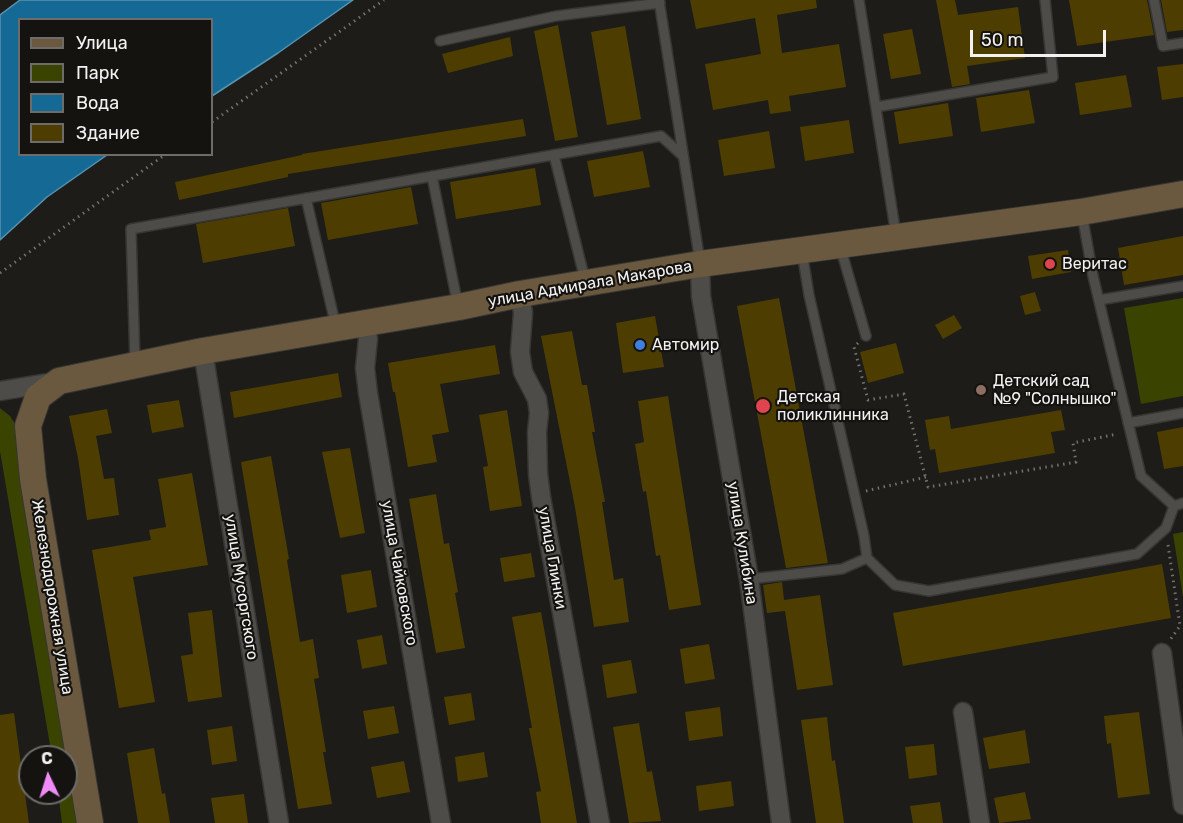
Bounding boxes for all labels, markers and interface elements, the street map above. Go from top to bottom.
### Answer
legend [18,18,213,156]
scale bar [973,18,1110,56]
text: 50 m [981,29,1024,51]
text: Улица [76,32,128,54]
text: Парк [76,62,119,84]
text: Вода [76,92,119,114]
text: Здание [76,122,140,144]
place label: Веритас [1062,254,1127,274]
street label: улица Адмирала Макарова [487,257,693,311]
marker: Веритас [1043,257,1057,271]
place label: Автомир [652,335,719,355]
marker: Автомир [633,338,647,352]
place label: Детский сад №9 "Солнышко" [993,371,1116,409]
marker: Детский сад №9 "Солнышко" [974,383,988,397]
place label: Детская поликлинника [777,387,889,425]
marker: Детская поликлинника [754,397,772,415]
street label: улица Кулибина [723,480,761,606]
street label: Железнодорожная улица [27,498,77,696]
street label: улица Чайковского [377,499,421,647]
street label: улица Глинки [534,505,570,611]
street label: улица Мусоргского [220,513,262,661]
north arrow [18,745,78,805]
text: С [41,749,53,768]

